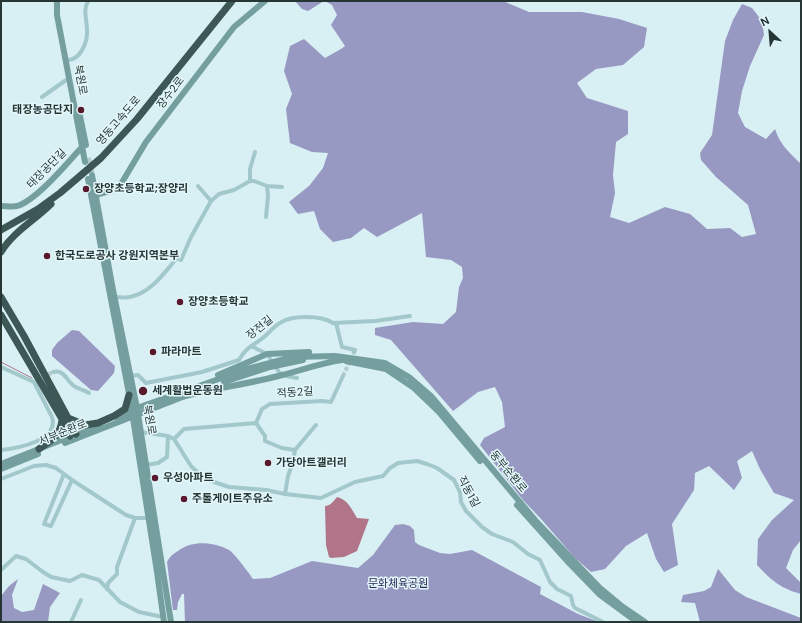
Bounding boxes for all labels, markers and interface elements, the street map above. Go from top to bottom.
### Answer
north arrow [750,12,790,52]
text: N [758,13,771,29]
street label: 북원로 [71,64,89,96]
street label: 장수2로 [155,74,187,112]
street label: 영동고속도로 [94,94,144,148]
place label: 태장농공단지 [12,103,73,117]
marker: 태장농공단지 [76,105,86,115]
street label: 태장공단길 [24,146,70,192]
place label: 장양초등학교;장양리 [94,182,188,196]
marker: 장양초등학교;장양리 [81,184,91,194]
place label: 한국도로공사 강원지역본부 [55,249,179,263]
marker: 한국도로공사 강원지역본부 [42,251,52,261]
place label: 장양초등학교 [188,295,249,309]
marker: 장양초등학교 [175,297,185,307]
street label: 장전길 [244,313,276,343]
place label: 파라마트 [161,345,201,359]
marker: 파라마트 [148,347,158,357]
place label: 세계활법운동원 [152,384,223,398]
marker: 세계활법운동원 [137,385,149,397]
street label: 적동2길 [276,385,314,401]
street label: 북원로 [140,404,158,436]
street label: 서부순환로 [37,417,89,449]
street label: 동부순환로 [487,448,529,496]
place label: 가당아트갤러리 [276,456,347,470]
marker: 가당아트갤러리 [263,458,273,468]
place label: 우성아파트 [163,471,214,485]
marker: 우성아파트 [150,473,160,483]
street label: 직동1길 [454,474,482,510]
place label: 주톨게이트주유소 [192,492,273,506]
marker: 주톨게이트주유소 [179,494,189,504]
park label: 문화체육공원 [368,577,428,591]

